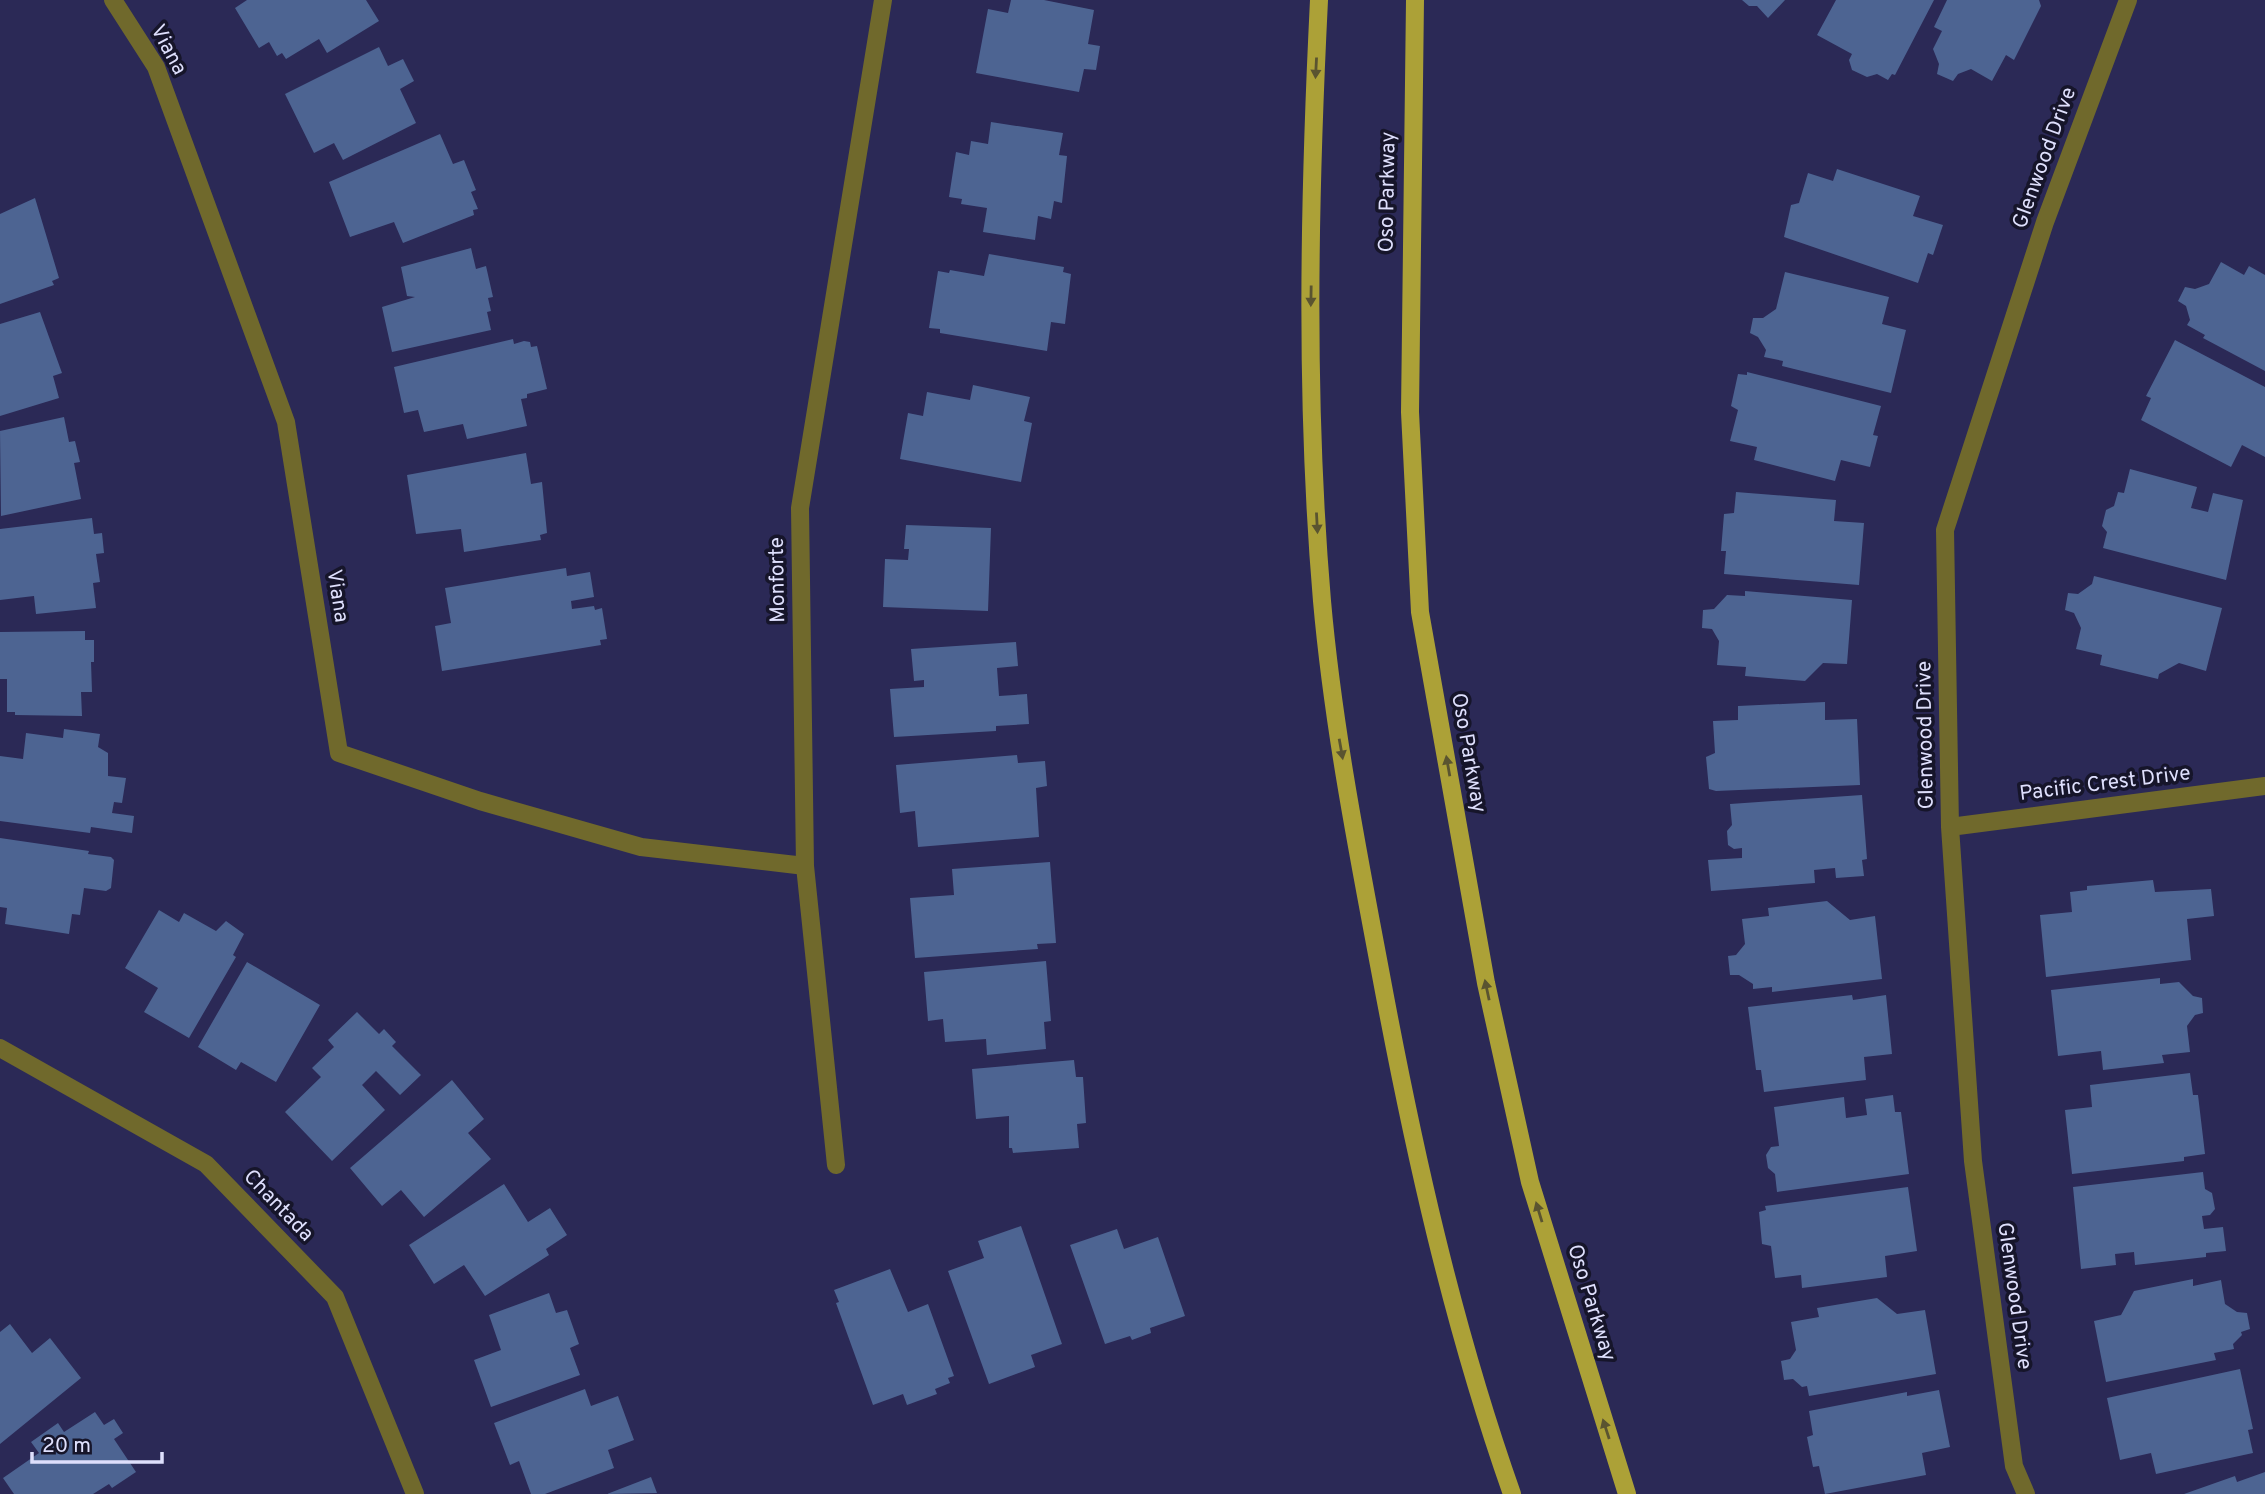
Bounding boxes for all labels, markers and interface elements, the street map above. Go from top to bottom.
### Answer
street label: Viana [144,20,192,80]
one-way arrow [1310,57,1321,79]
street label: Glenwood Drive [2007,84,2083,232]
street label: Oso Parkway [1373,131,1403,253]
one-way arrow [1305,285,1317,307]
one-way arrow [1311,512,1322,534]
street label: Monforte [764,537,792,623]
street label: Viana [319,568,355,624]
street label: Glenwood Drive [1911,661,1941,809]
street label: Oso Parkway [1444,691,1492,815]
one-way arrow [1336,738,1347,760]
one-way arrow [1442,755,1453,777]
street label: Pacific Crest Drive [2018,760,2192,808]
one-way arrow [1482,979,1493,1001]
street label: Chantada [237,1164,319,1248]
one-way arrow [1533,1201,1543,1222]
street label: Glenwood Drive [1990,1221,2038,1371]
street label: Oso Parkway [1560,1241,1622,1365]
one-way arrow [1600,1418,1611,1439]
scale bar [32,1420,161,1464]
text: 20 m [42,1433,91,1460]

